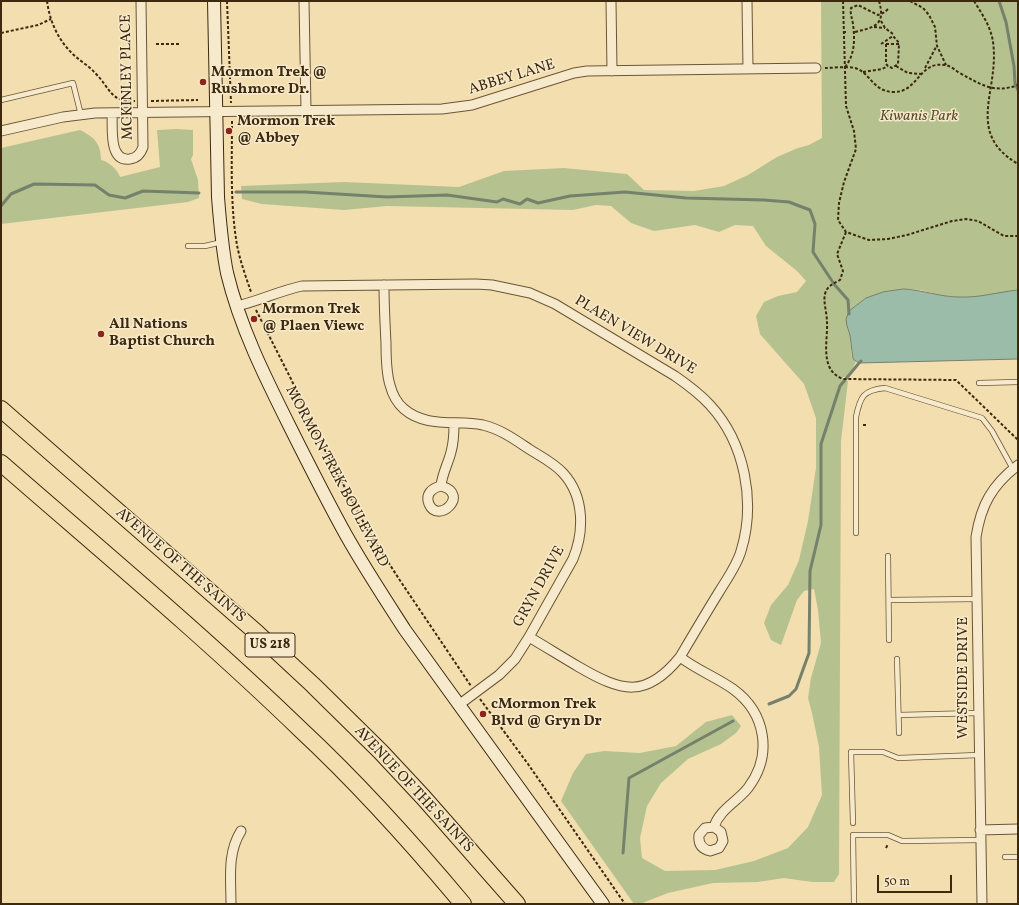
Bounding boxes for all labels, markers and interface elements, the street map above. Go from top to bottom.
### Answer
street label: MCKINLEY PLACE [118,14,138,140]
street label: ABBEY LANE [467,56,557,100]
place label: Mormon Trek @ Rushmore Dr. [211,64,327,99]
marker: Mormon Trek @ Rushmore Dr. [198,77,208,87]
park label: Kiwanis Park [880,108,958,126]
place label: Mormon Trek @ Abbey [237,113,335,148]
marker: Mormon Trek @ Abbey [224,126,234,136]
street label: PLAEN VIEW DRIVE [571,293,699,379]
place label: Mormon Trek @ Plaen Viewc [262,301,364,336]
marker: Mormon Trek @ Plaen Viewc [249,314,259,324]
place label: All Nations Baptist Church [109,316,215,351]
marker: All Nations Baptist Church [96,329,106,339]
street label: MORMON TREK BOULEVARD [280,383,392,571]
street label: AVENUE OF THE SAINTS [111,505,249,627]
street label: GRYN DRIVE [510,543,570,631]
street label: WESTSIDE DRIVE [955,617,973,739]
road number: US 218 [245,633,295,657]
place label: cMormon Trek Blvd @ Gryn Dr [491,696,602,731]
marker: cMormon Trek Blvd @ Gryn Dr [478,709,488,719]
street label: AVENUE OF THE SAINTS [350,723,476,857]
scale bar [879,867,954,893]
text: 50 m [884,874,910,890]

